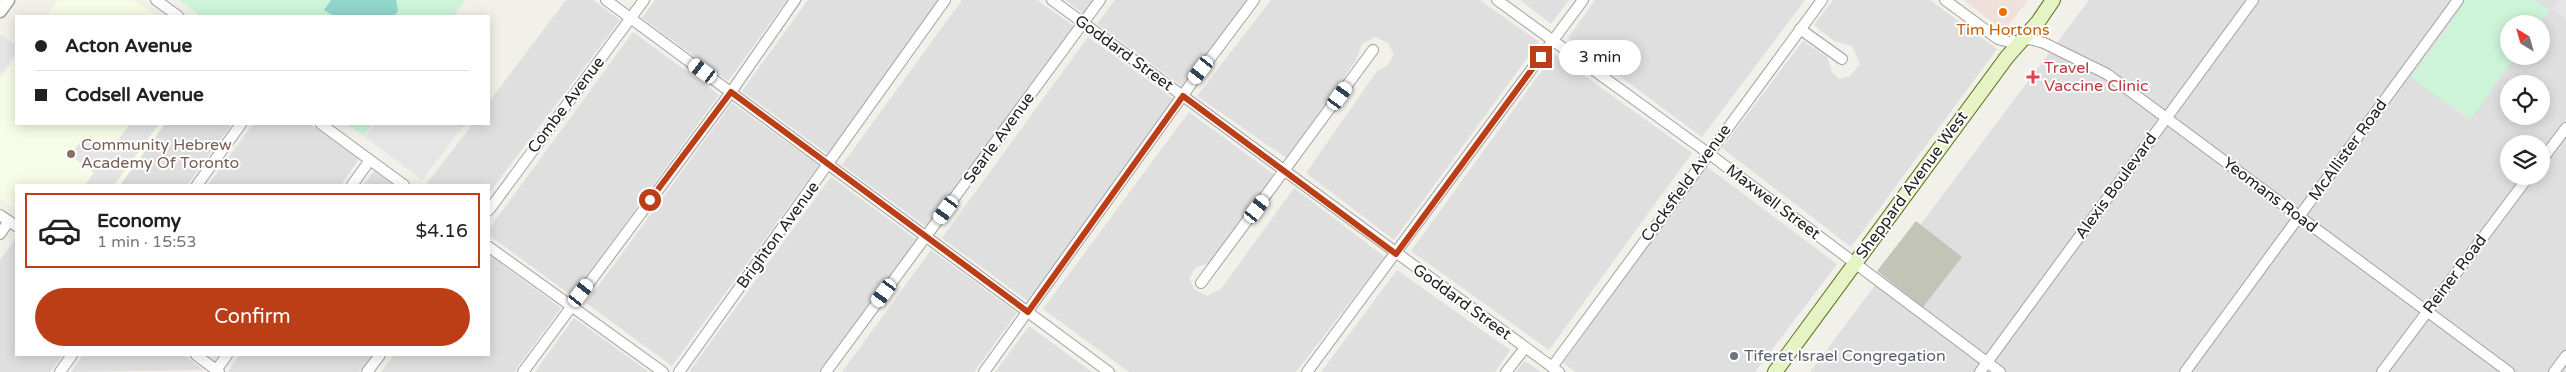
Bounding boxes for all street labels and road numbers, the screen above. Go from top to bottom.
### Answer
street label: Goddard Street [1071,11,1177,95]
street label: Combe Avenue [523,53,609,157]
street label: Searle Avenue [959,88,1039,188]
street label: McAllister Road [2304,95,2392,205]
street label: Sheppard Avenue West [1852,107,1972,263]
street label: Cocksfield Avenue [1637,120,1735,246]
street label: Alexis Boulevard [2071,129,2161,243]
street label: Yeomans Road [2219,153,2321,237]
street label: Maxwell Street [1722,160,1824,244]
street label: Brighton Avenue [732,177,824,293]
street label: Reiner Road [2419,231,2491,317]
street label: Goddard Street [1409,260,1515,344]

